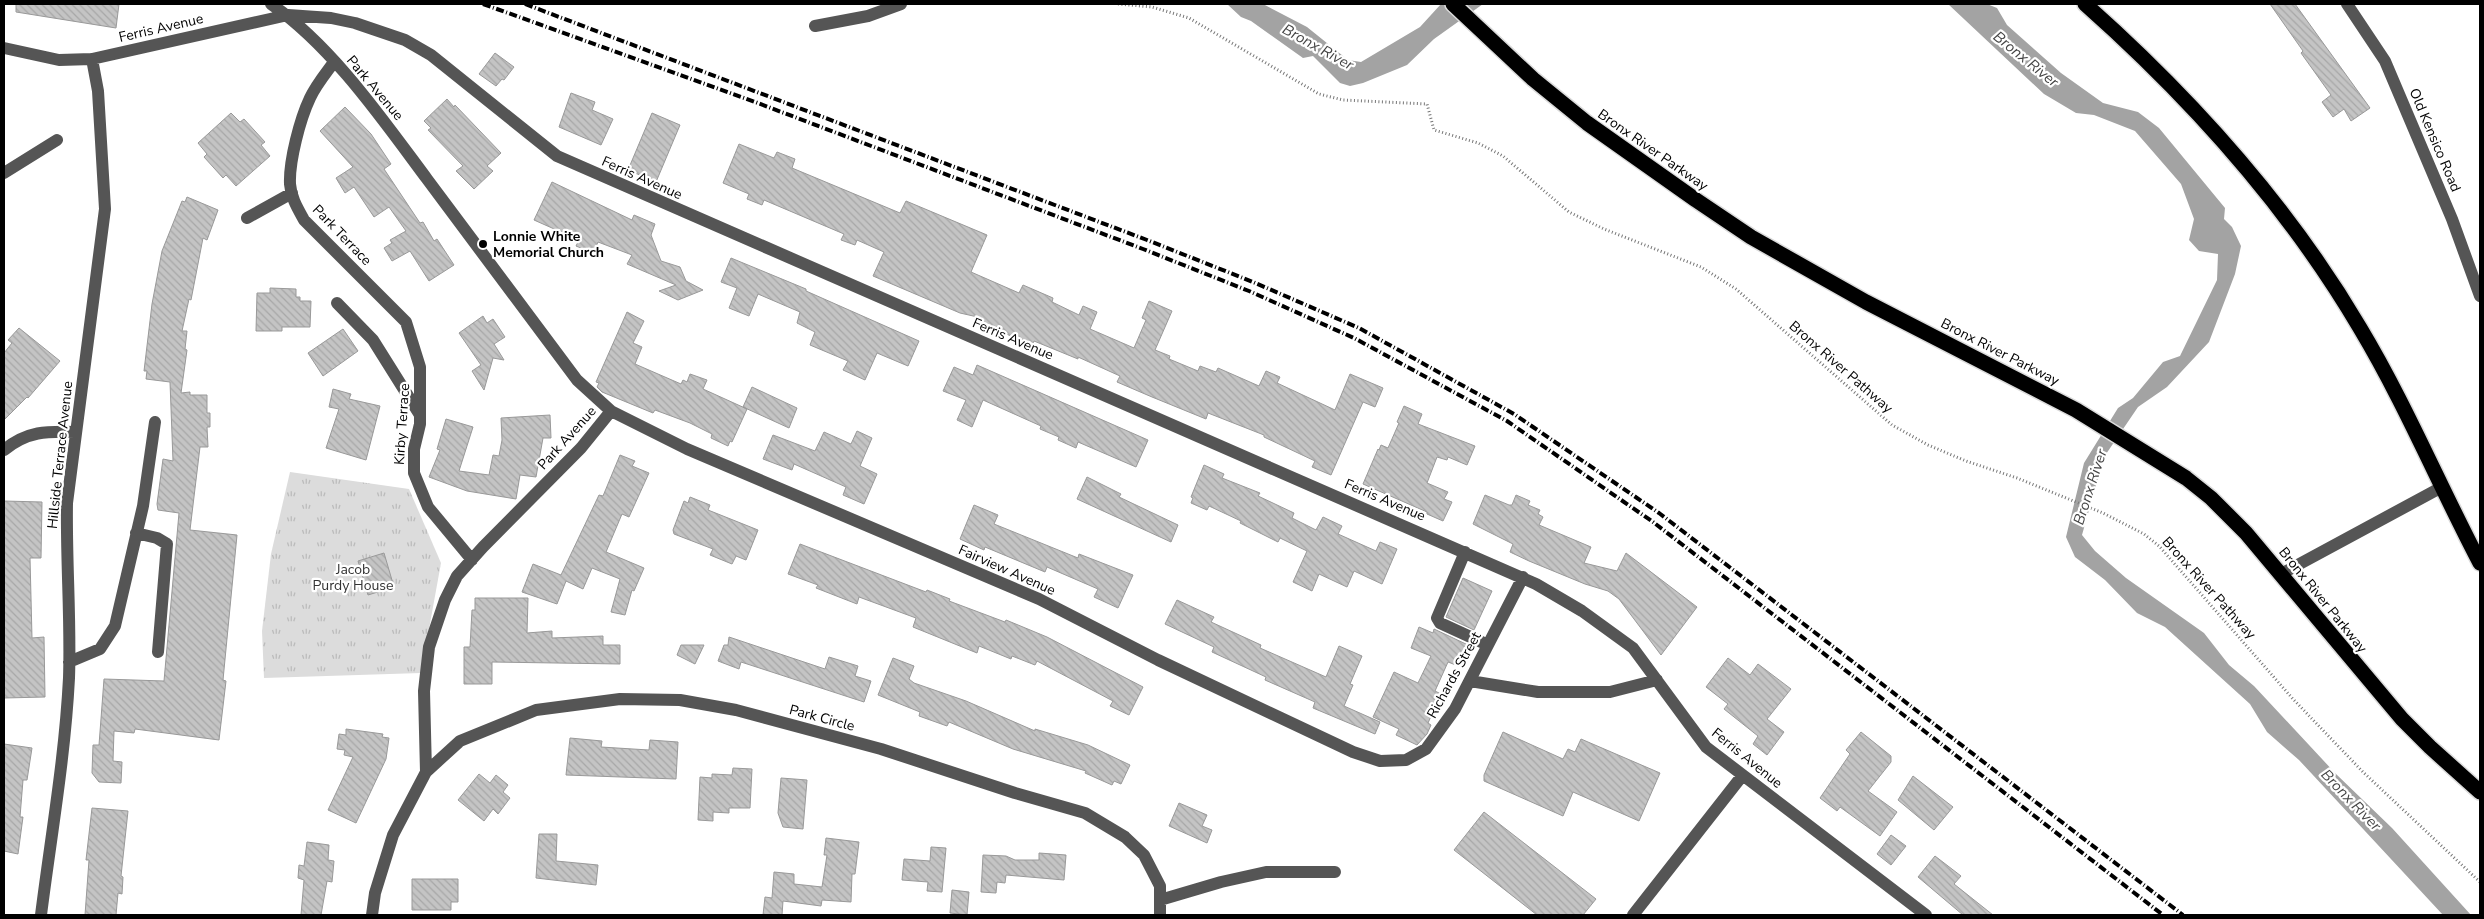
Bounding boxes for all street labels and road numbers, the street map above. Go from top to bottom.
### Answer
street label: Ferris Avenue [117,9,205,47]
street label: Park Avenue [342,52,408,124]
street label: Old Kensico Road [2405,85,2465,195]
street label: Bronx River Parkway [1594,105,1713,196]
street label: Ferris Avenue [599,152,685,204]
street label: Park Terrace [308,201,376,269]
street label: Ferris Avenue [970,313,1056,365]
street label: Bronx River Parkway [1937,314,2063,391]
street label: Bronx River Pathway [1785,317,1898,418]
street label: Hillside Terrace Avenue [43,380,77,530]
street label: Kirby Terrace [390,383,414,465]
street label: Park Avenue [533,402,601,474]
street label: Ferris Avenue [1342,474,1428,526]
street label: Bronx River Pathway [2158,533,2261,644]
street label: Fairview Avenue [955,540,1059,600]
street label: Bronx River Parkway [2274,543,2372,657]
street label: Richards Street [1422,628,1486,722]
street label: Park Circle [787,700,857,736]
street label: Ferris Avenue [1708,724,1786,792]

